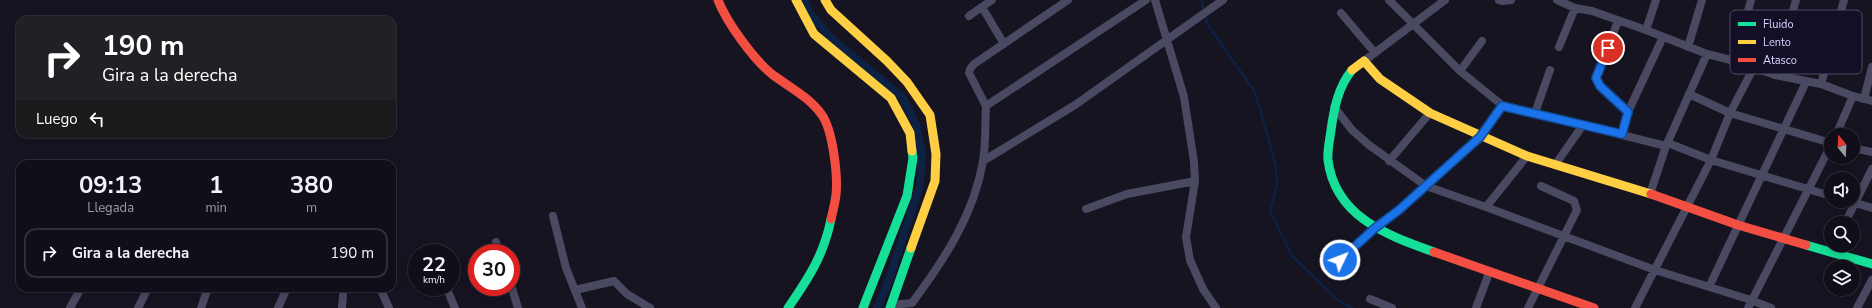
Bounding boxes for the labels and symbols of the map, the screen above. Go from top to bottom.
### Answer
legend [1730,10,1862,74]
text: Fluido [1763,17,1794,32]
pin [1591,31,1625,65]
text: Lento [1763,35,1791,50]
text: Atasco [1763,53,1797,68]
north arrow [1824,128,1860,164]
position arrow [1319,239,1361,281]
speed limit sign: 30 [468,244,520,296]

